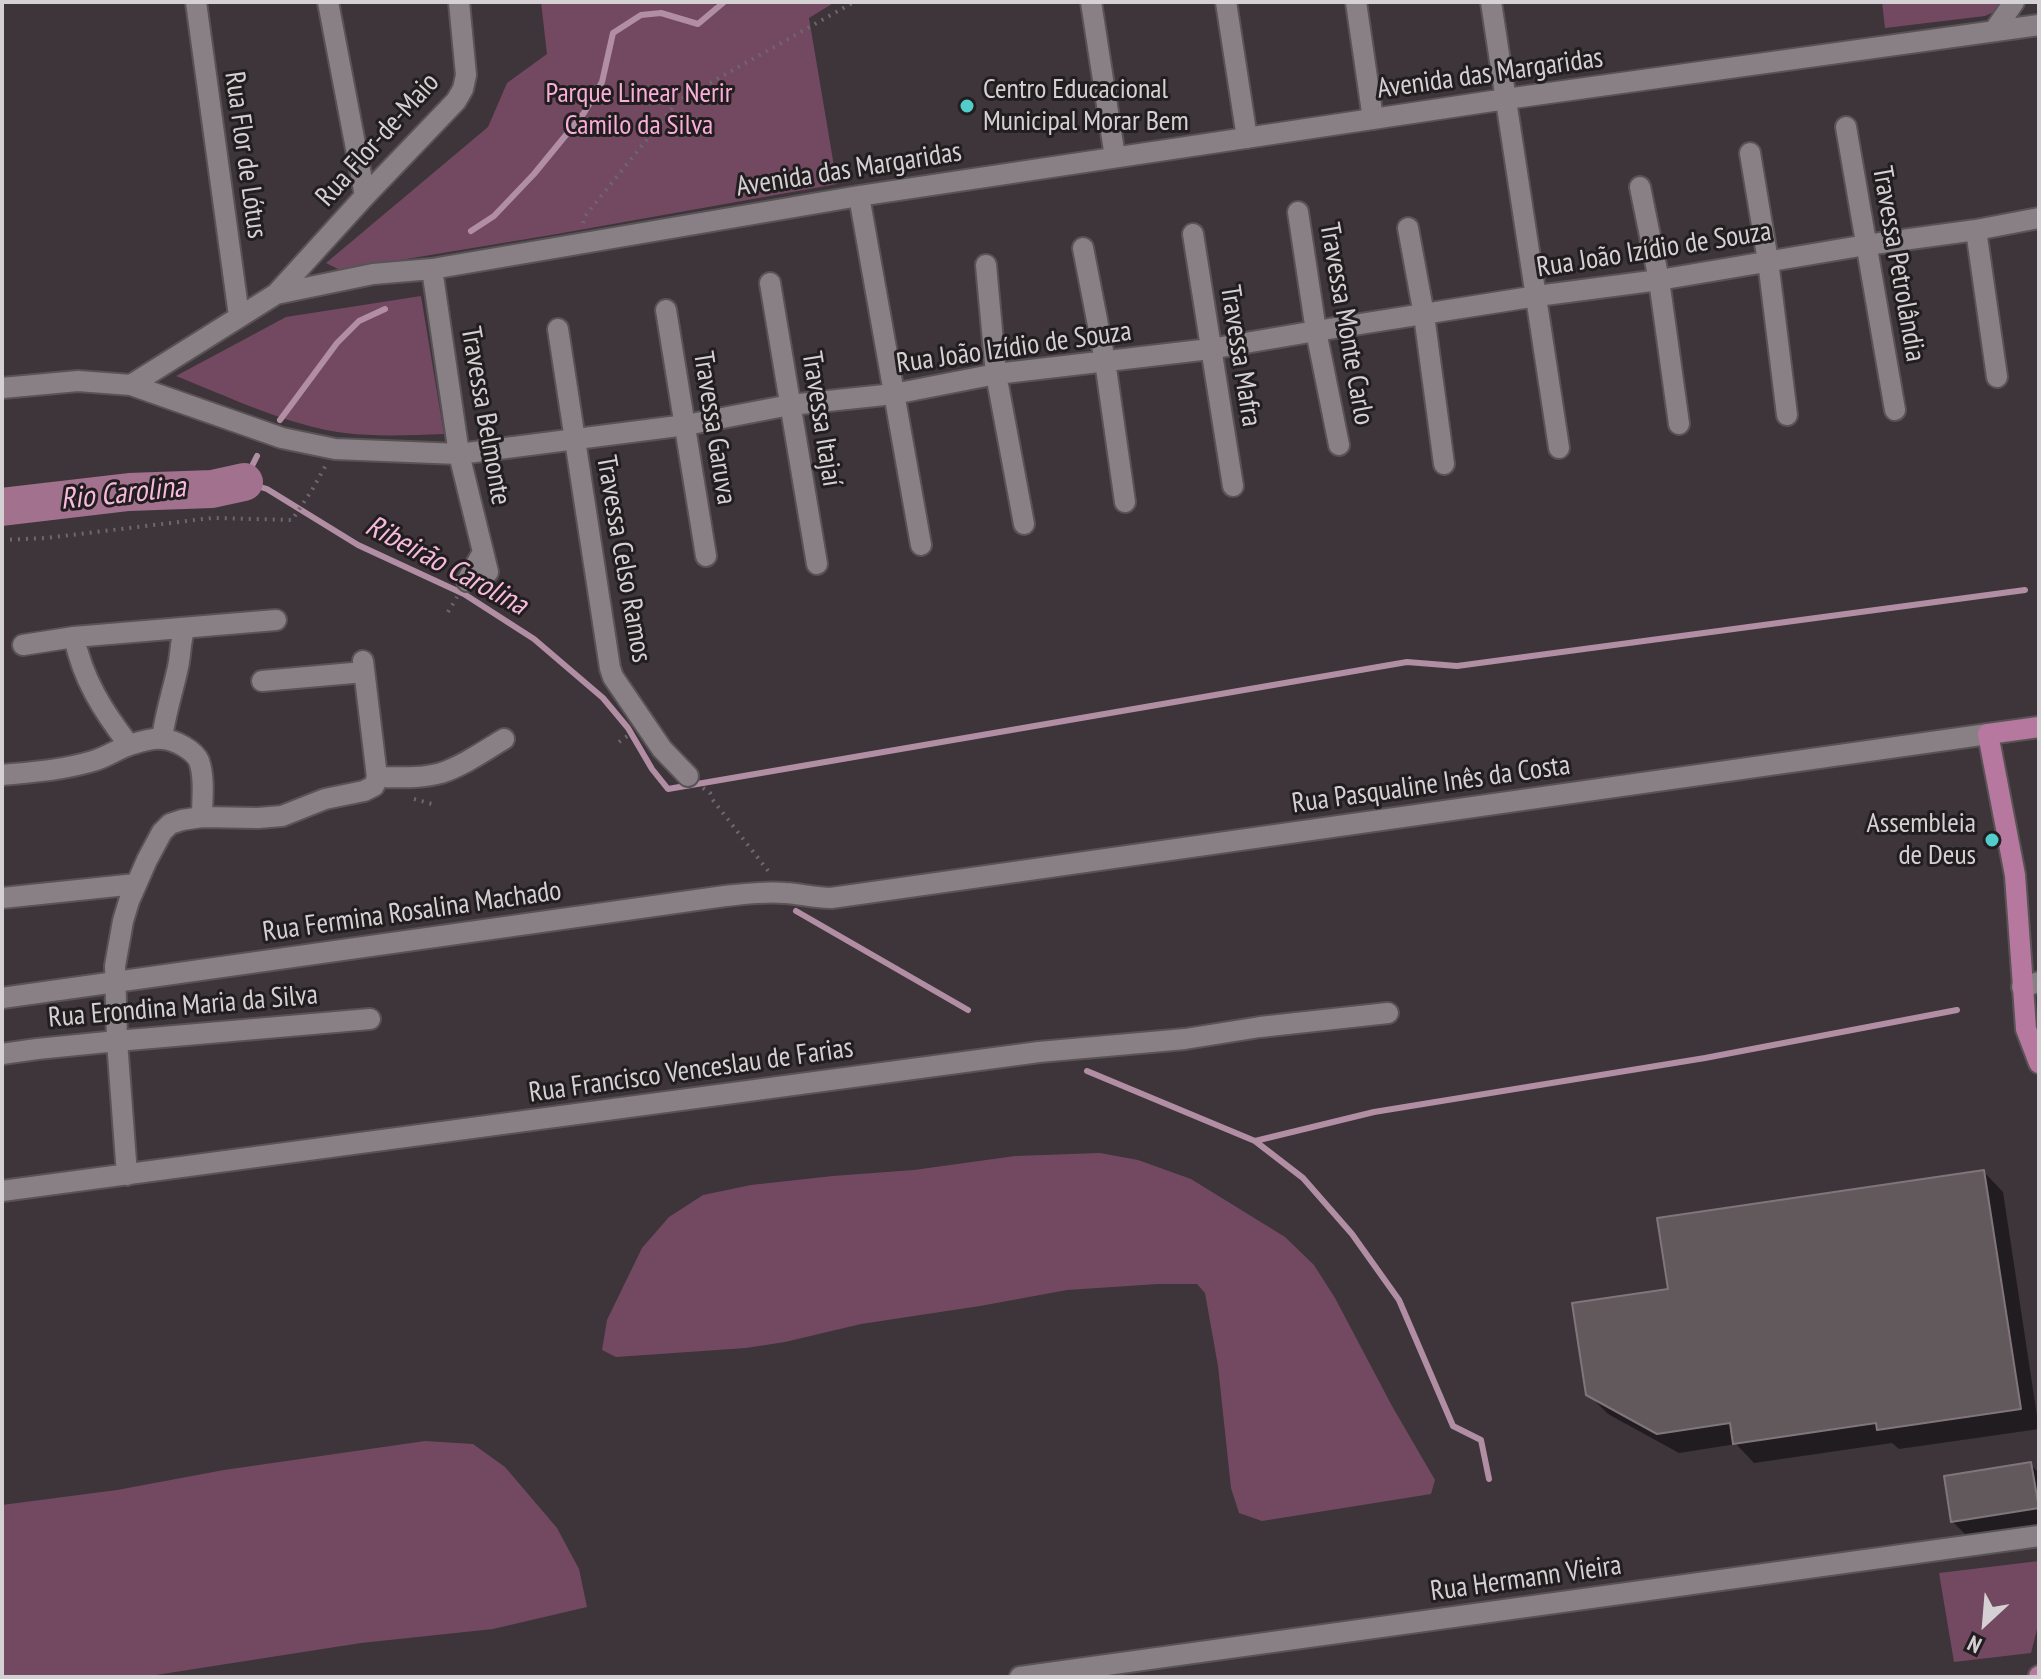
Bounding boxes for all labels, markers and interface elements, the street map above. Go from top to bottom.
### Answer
street label: Avenida das Margaridas [1375,42,1605,106]
street label: Rua Flor-de-Maio [309,66,447,214]
street label: Rua Flor de Lótus [217,70,273,240]
place label: Centro Educacional Municipal Morar Bem [983,73,1189,139]
park label: Parque Linear Nerir Camilo da Silva [546,77,732,143]
marker: Centro Educacional Municipal Morar Bem [958,97,976,115]
street label: Avenida das Margaridas [734,136,964,204]
street label: Travessa Petrolândia [1864,164,1932,364]
street label: Rua João Izídio de Souza [1534,215,1774,285]
street label: Travessa Monte Carlo [1312,220,1380,428]
street label: Travessa Mafra [1212,283,1268,429]
street label: Rua João Izídio de Souza [894,315,1134,381]
street label: Travessa Belmonte [453,324,517,508]
street label: Travessa Garuva [685,349,743,507]
street label: Travessa Itajaí [794,349,848,489]
street label: Travessa Celso Ramos [588,453,658,665]
water label: Rio Carolina [59,470,187,518]
water label: Ribeirão Carolina [359,508,533,624]
street label: Rua Pasqualine Inês da Costa [1290,749,1572,821]
place label: Assembleia de Deus [1867,807,1976,873]
marker: Assembleia de Deus [1983,831,2001,849]
street label: Rua Fermina Rosalina Machado [261,874,563,950]
street label: Rua Erondina Maria da Silva [47,978,319,1036]
street label: Rua Francisco Venceslau de Farias [527,1032,855,1110]
street label: Rua Hermann Vieira [1428,1549,1624,1609]
north arrow [1945,1583,2025,1663]
text: N [1963,1629,1986,1660]

